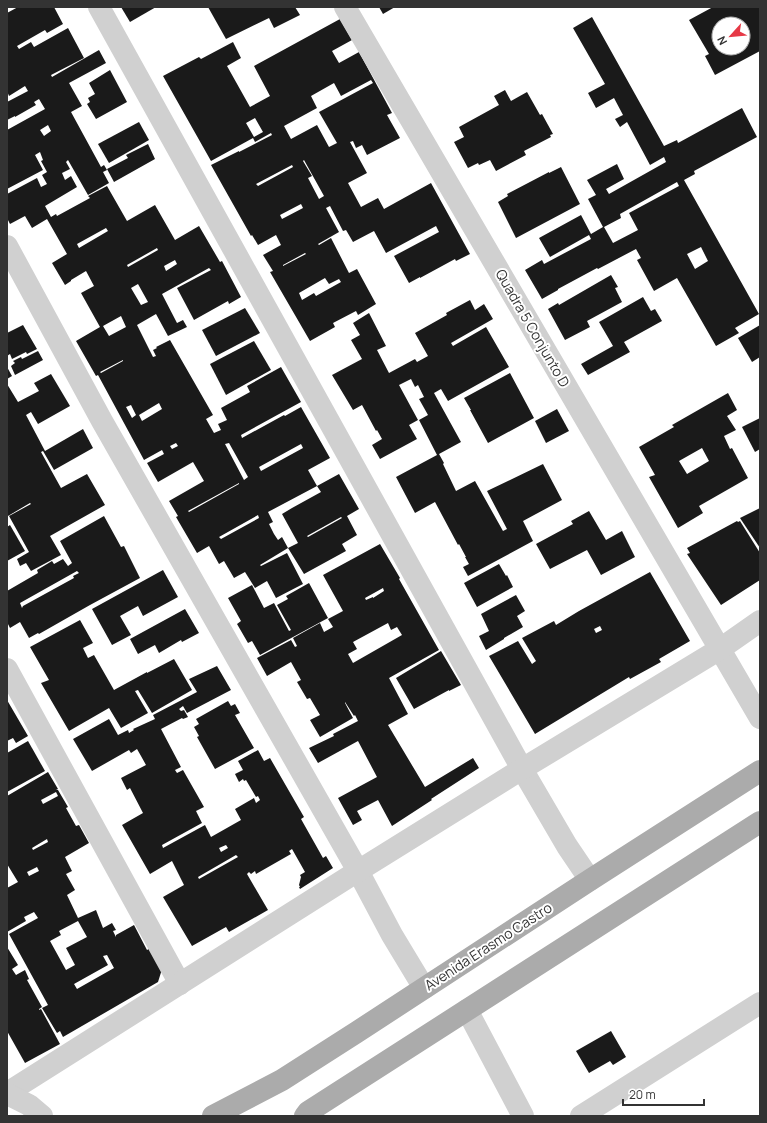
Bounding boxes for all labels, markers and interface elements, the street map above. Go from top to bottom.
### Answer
north arrow [711,16,751,56]
text: N [713,34,730,48]
street label: Quadra 5 Conjunto D [491,266,575,390]
street label: Avenida Erasmo Castro [421,898,555,994]
scale bar [623,1081,704,1107]
text: 20 m [629,1086,656,1103]

